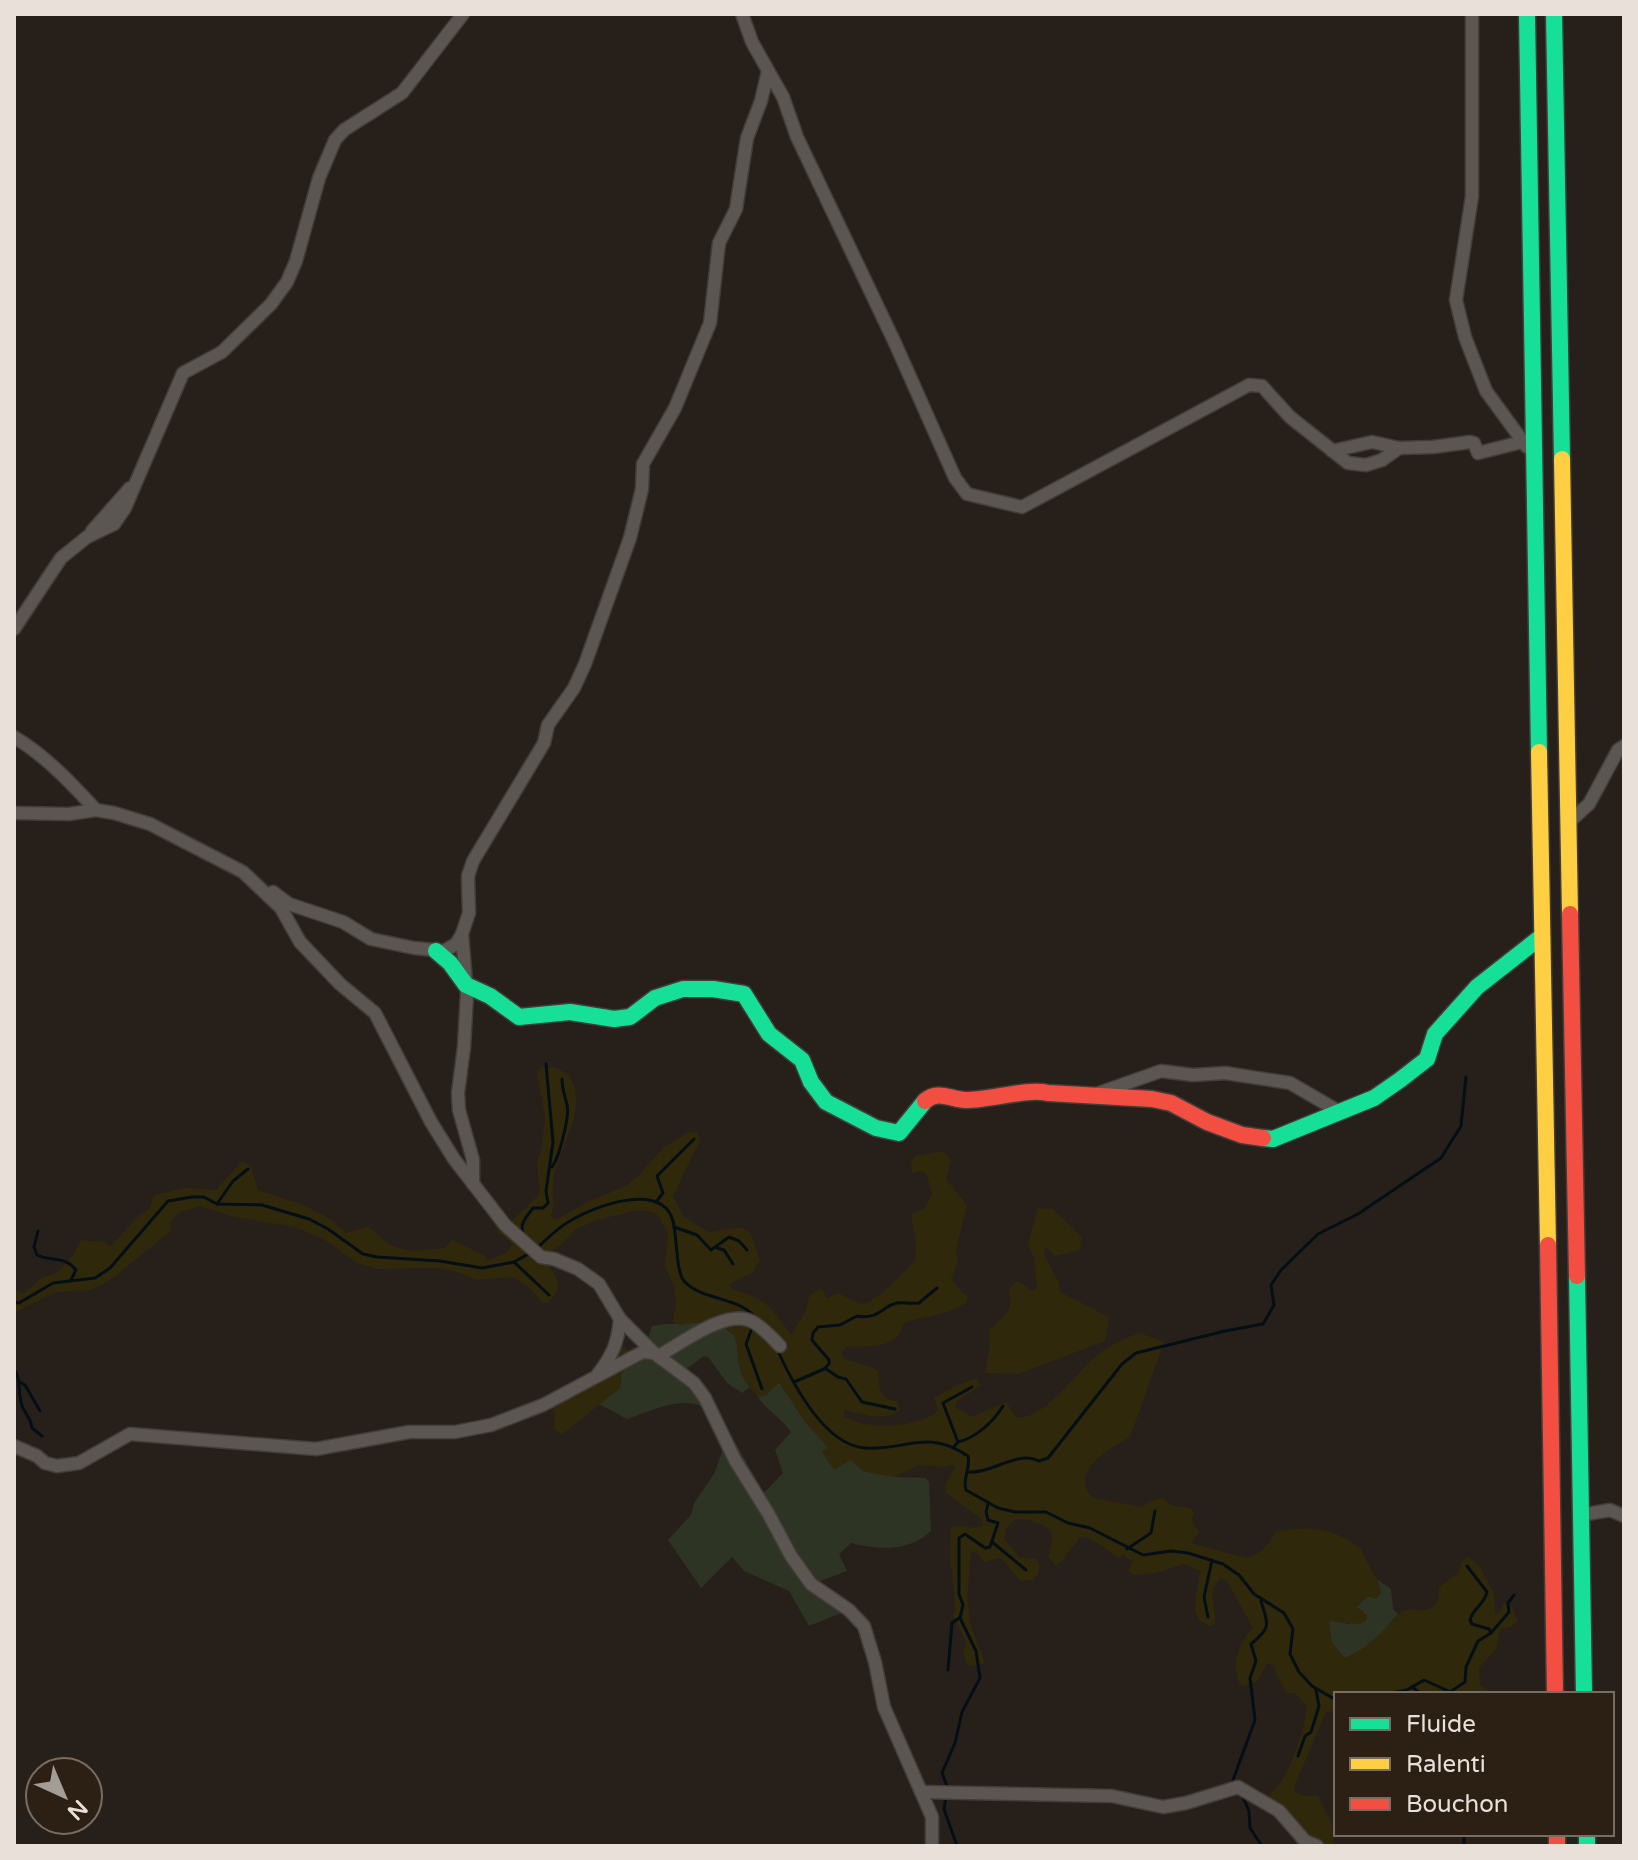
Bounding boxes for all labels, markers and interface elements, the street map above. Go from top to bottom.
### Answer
legend [1334,1692,1614,1836]
text: Fluide [1406,1710,1476,1739]
text: Ralenti [1406,1750,1486,1779]
north arrow [24,1756,104,1836]
text: Bouchon [1406,1790,1508,1819]
text: N [62,1794,93,1825]

